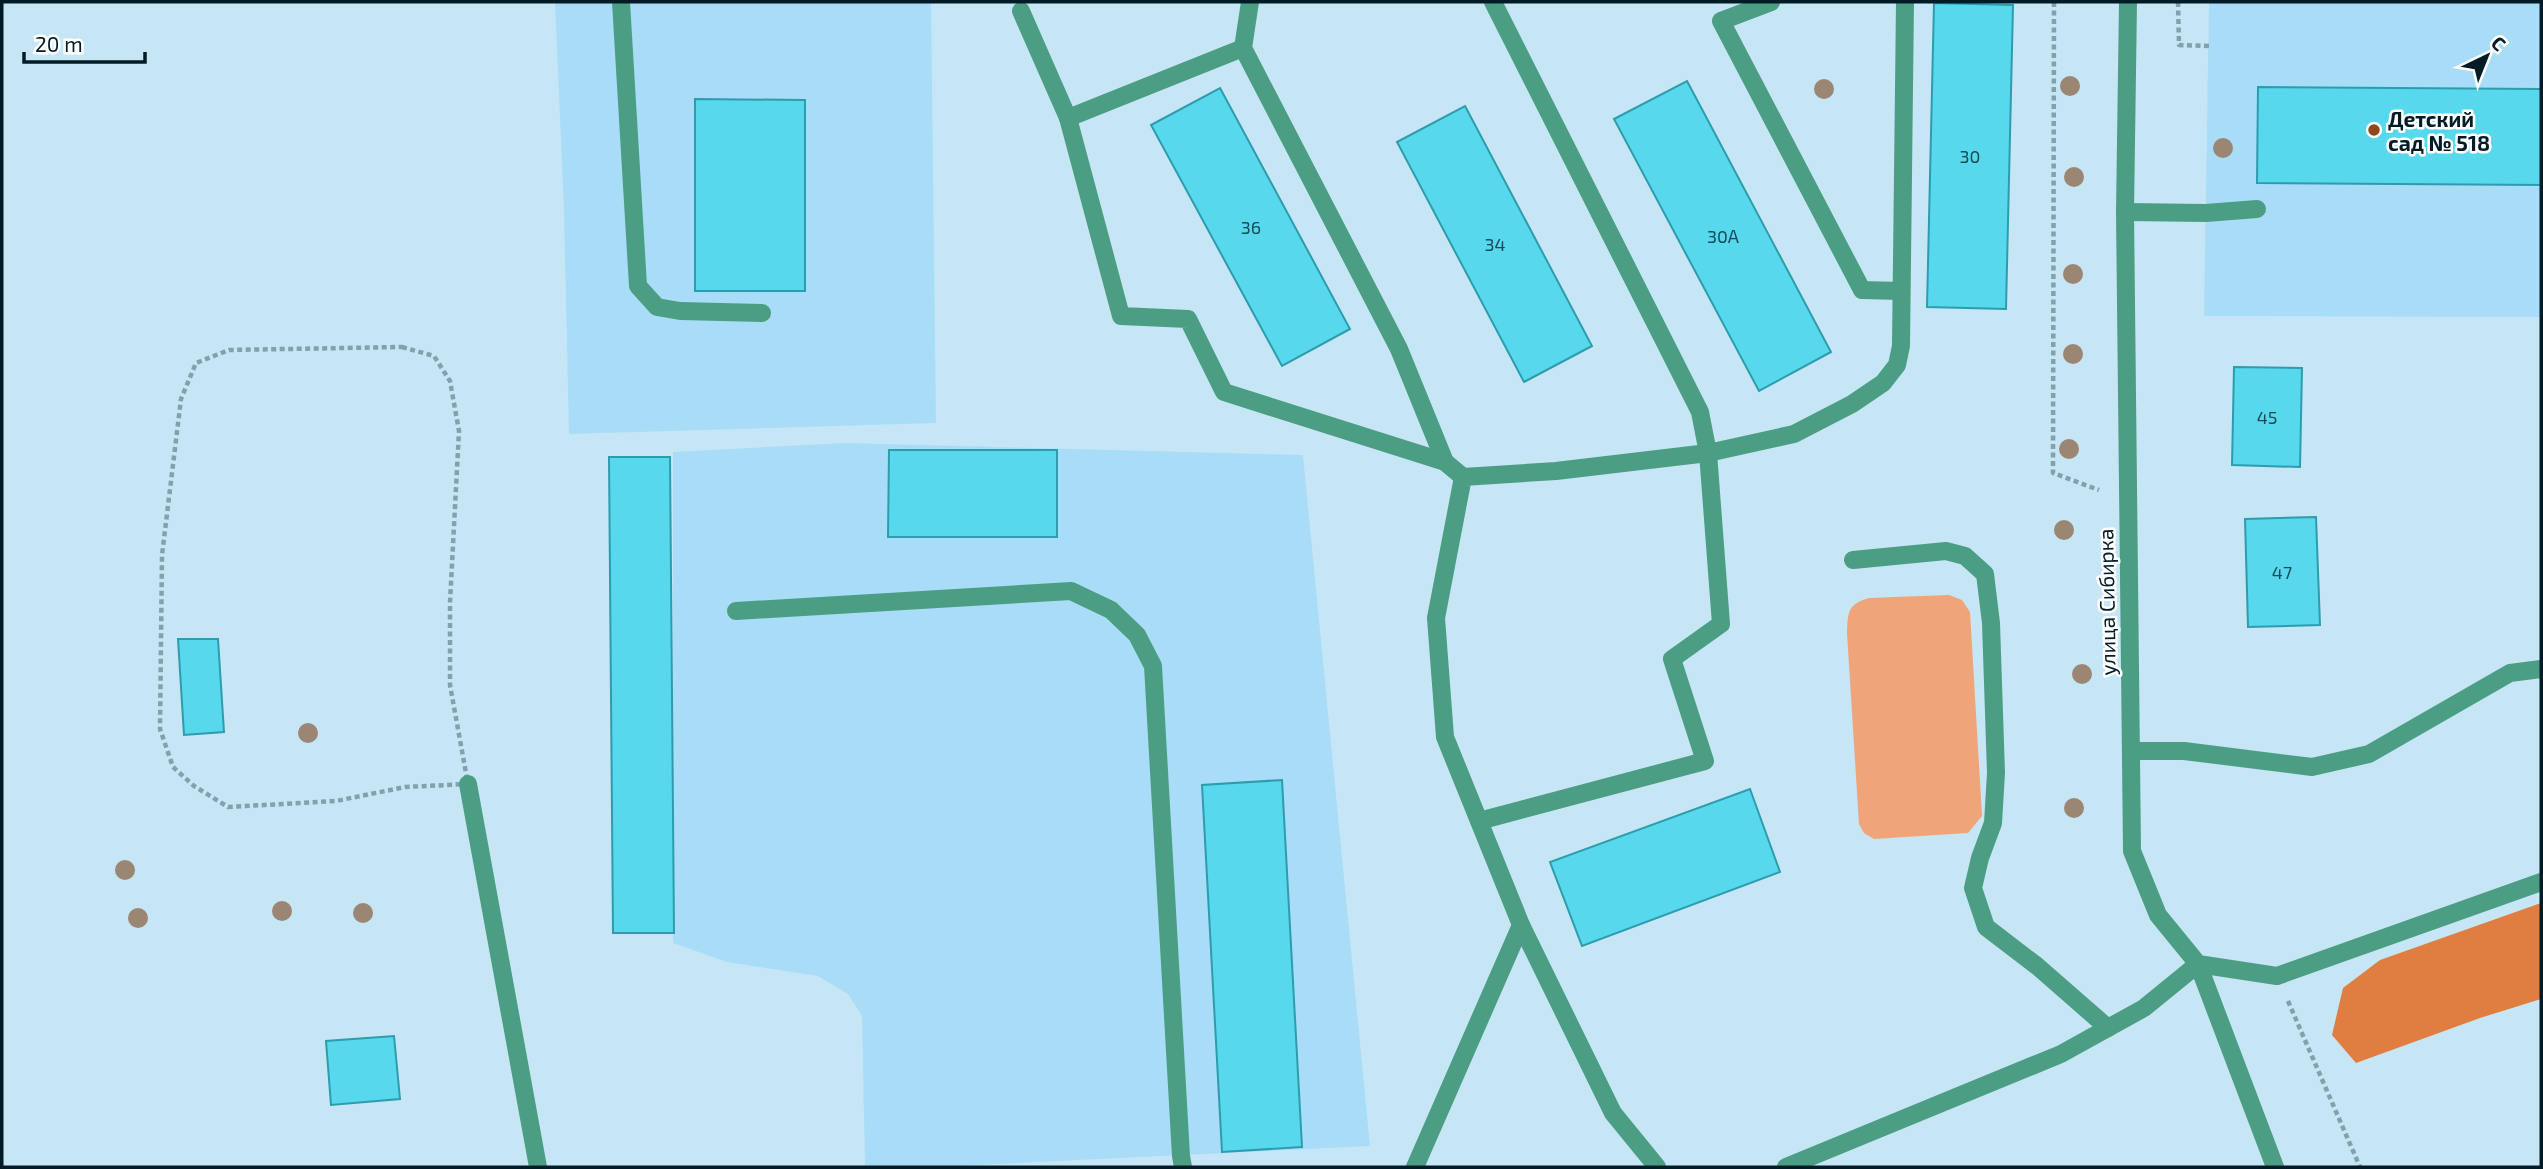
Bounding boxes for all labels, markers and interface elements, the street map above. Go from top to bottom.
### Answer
scale bar [24,21,145,65]
north arrow [2452,21,2522,91]
text: 20 m [35,31,83,56]
text: С [2487,31,2511,55]
place label: Детский сад № 518 [2388,106,2490,155]
marker: Детский сад № 518 [2366,122,2382,138]
house number: 30 [1960,145,1980,167]
house number: 36 [1241,216,1261,238]
house number: 30А [1707,225,1740,247]
house number: 34 [1484,233,1506,255]
house number: 45 [2257,406,2277,428]
street label: улица Сибирка [2092,528,2121,676]
house number: 47 [2272,561,2292,583]

